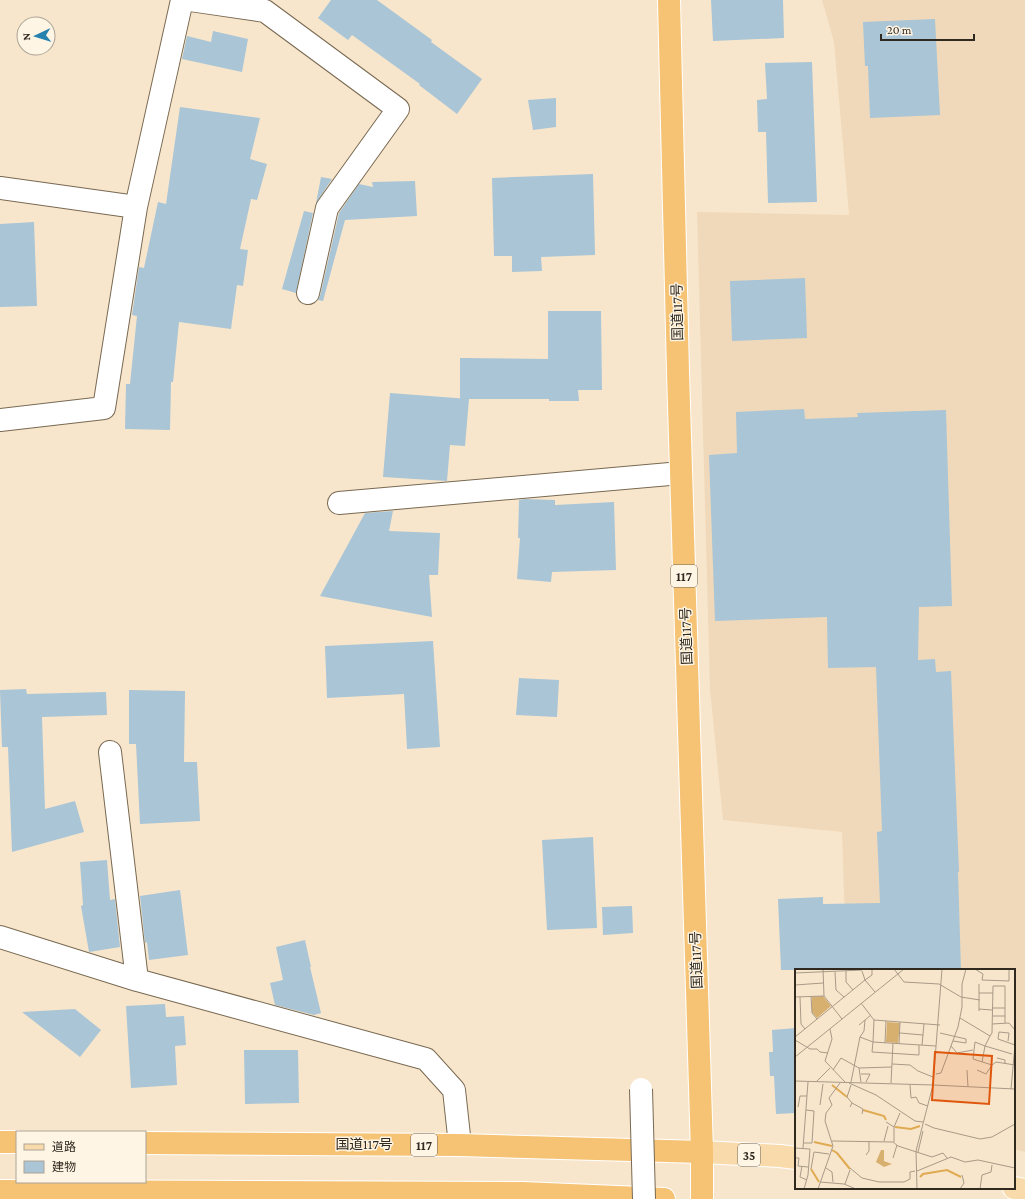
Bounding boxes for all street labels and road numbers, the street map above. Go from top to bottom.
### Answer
street label: 国道117号 [668,283,686,341]
road number: 117 [671,565,697,587]
street label: 国道117号 [677,607,695,665]
street label: 国道117号 [687,931,705,989]
road number: 117 [411,1134,437,1156]
street label: 国道117号 [335,1136,393,1152]
road number: 35 [738,1144,760,1166]

